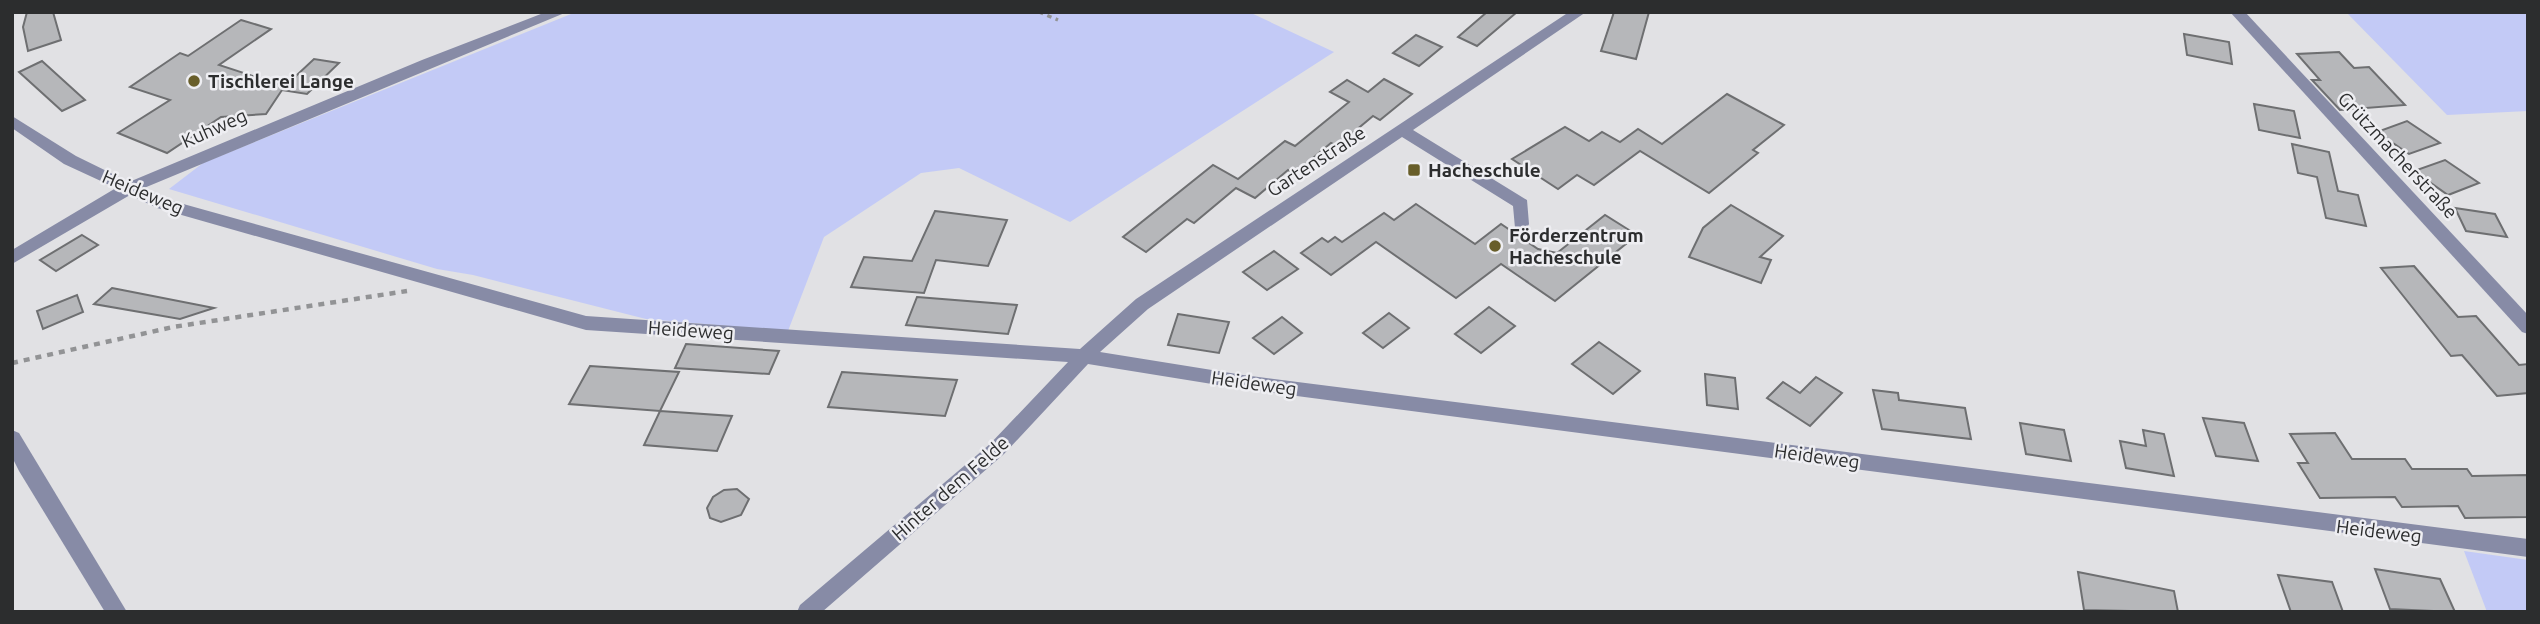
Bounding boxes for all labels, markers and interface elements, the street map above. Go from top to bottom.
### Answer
place label: Tischlerei Lange [208,70,354,92]
marker: Tischlerei Lange [186,73,202,89]
street label: Grützmacherstraße [2334,87,2462,223]
street label: Kuhweg [178,104,250,152]
street label: Gartenstraße [1263,121,1369,201]
place label: Hacheschule [1428,159,1541,181]
marker: Hacheschule [1406,162,1422,178]
street label: Heideweg [99,165,187,219]
place label: Förderzentrum Hacheschule [1509,224,1644,268]
marker: Förderzentrum Hacheschule [1487,238,1503,254]
street label: Heideweg [647,316,735,344]
street label: Heideweg [1210,366,1298,400]
street label: Hinter dem Felde [887,431,1013,545]
street label: Heideweg [1773,439,1861,473]
street label: Heideweg [2335,515,2423,547]

